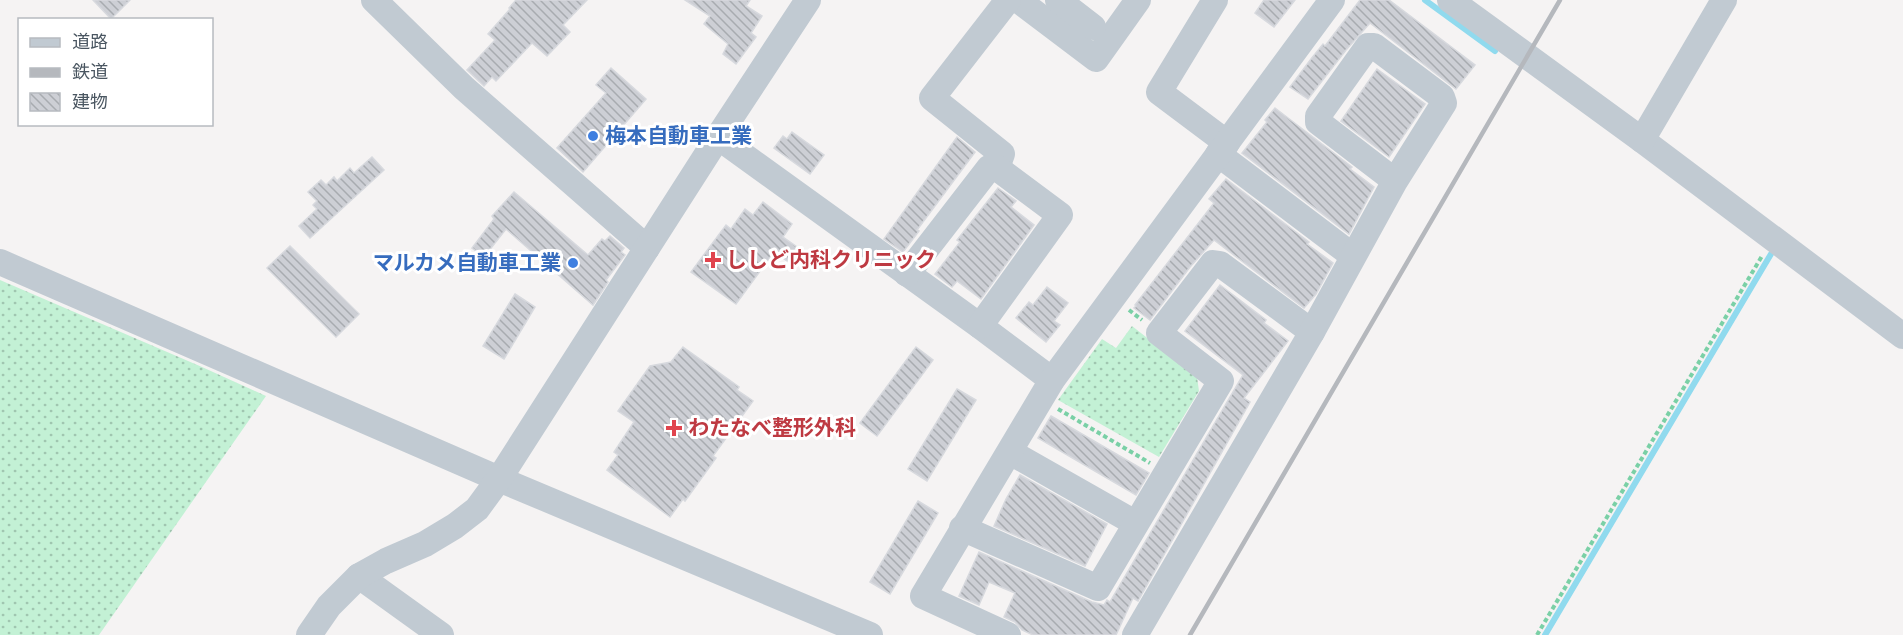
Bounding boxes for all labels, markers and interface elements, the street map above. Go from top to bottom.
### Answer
legend [18,18,213,126]
text: 道路 [72,31,108,53]
text: 鉄道 [72,61,108,83]
text: 建物 [72,91,108,113]
place label: 梅本自動車工業 [605,124,752,148]
marker: 梅本自動車工業 [586,129,600,143]
place label: ししど内科クリニック [726,248,936,272]
place label: マルカメ自動車工業 [373,251,561,275]
marker: ししど内科クリニック [704,251,722,269]
marker: マルカメ自動車工業 [566,256,580,270]
place label: わたなべ整形外科 [688,416,856,440]
marker: わたなべ整形外科 [665,419,683,437]

